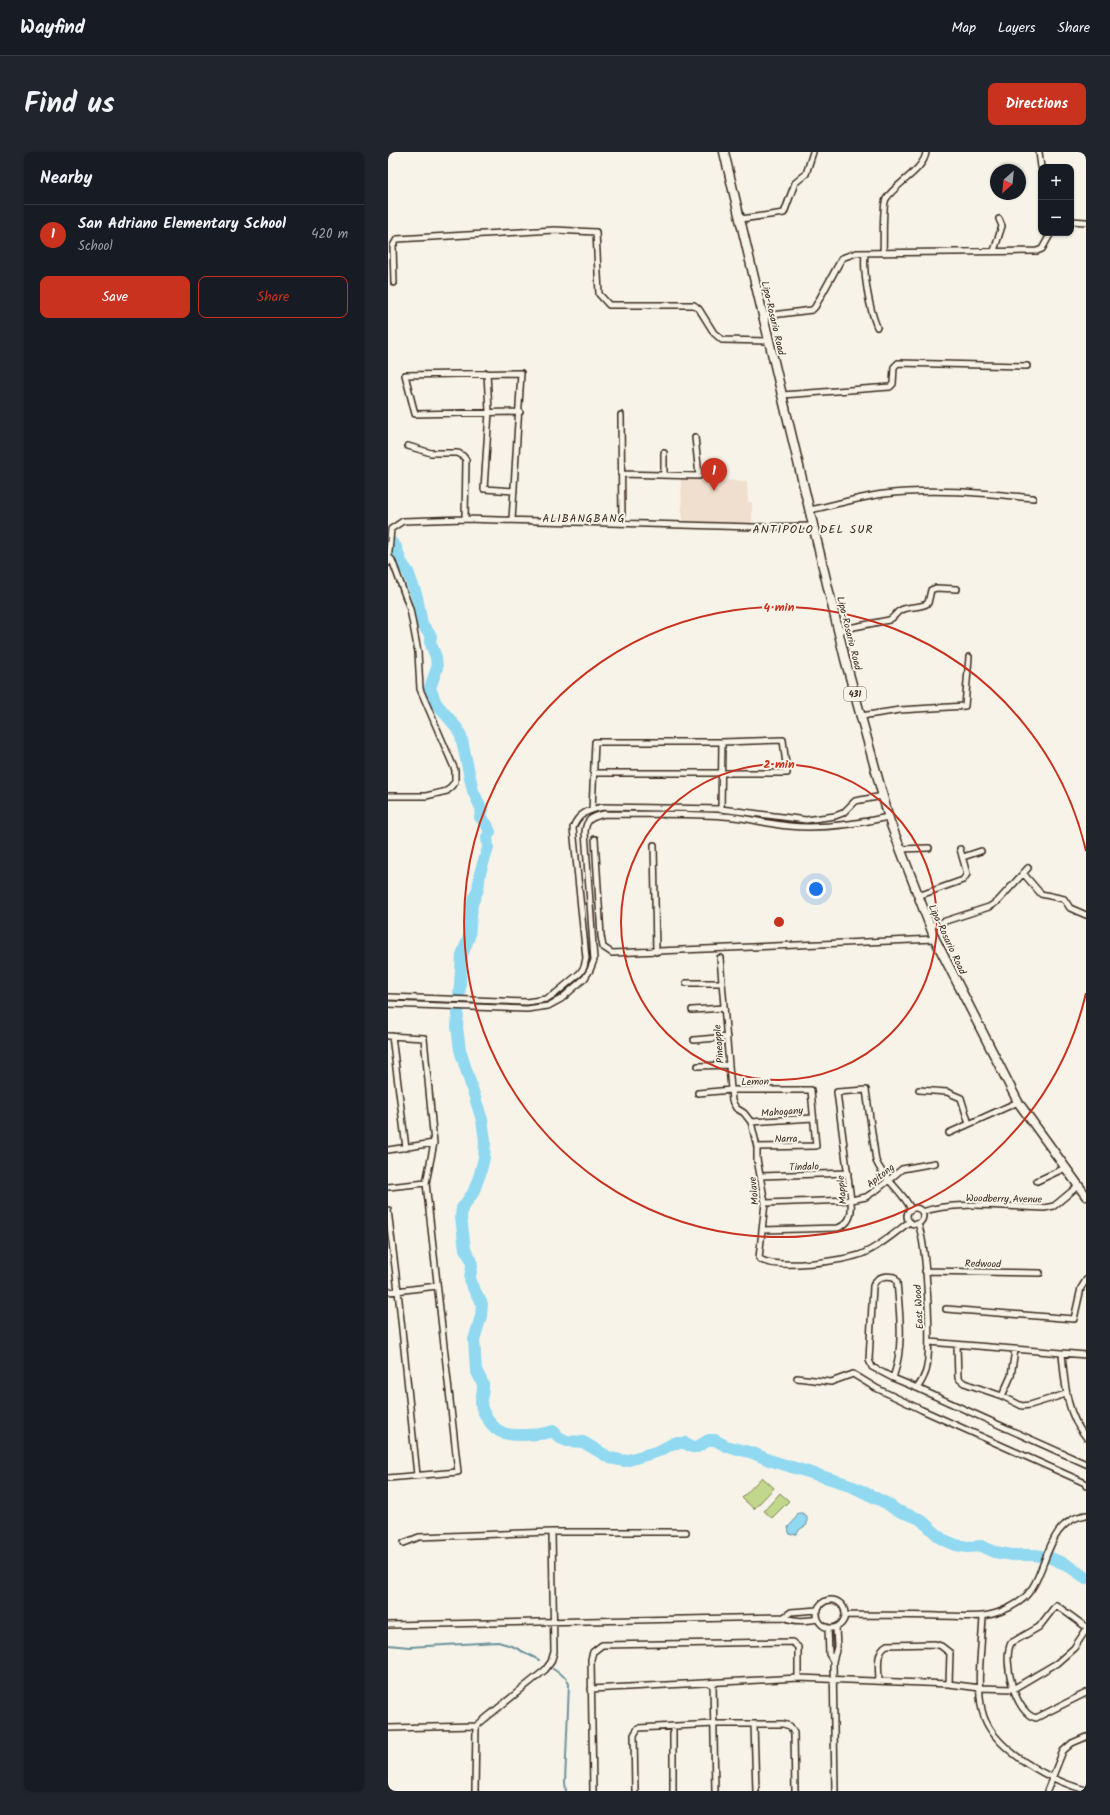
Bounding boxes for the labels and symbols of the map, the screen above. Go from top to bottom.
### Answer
north arrow [990,164,1026,200]
street label: Lipa-Rosario Road [757,280,790,358]
pin: 1 [701,458,727,491]
district label: ALIBANGBANG [543,510,625,528]
district label: ANTIPOLO DEL SUR [753,520,873,539]
street label: Lipa-Rosario Road [832,595,866,673]
text: 4 min [764,598,795,617]
road number: 431 [844,687,866,701]
text: 2 min [763,755,795,774]
your location [806,879,826,899]
street label: Lipa-Rosario Road [924,902,971,978]
centre of rings [772,915,786,929]
street label: Pineapple [709,1023,729,1064]
street label: Lemon [741,1074,769,1090]
street label: Mahogany [761,1103,804,1121]
street label: Narra [774,1131,798,1147]
street label: Tindalo [789,1158,820,1176]
street label: Apitong [863,1160,898,1192]
street label: Mapple [832,1174,851,1205]
street label: Molave [745,1176,763,1206]
street label: Woodberry Avenue [966,1190,1043,1208]
street label: Redwood [965,1256,1002,1272]
street label: East Wood [910,1283,928,1330]

